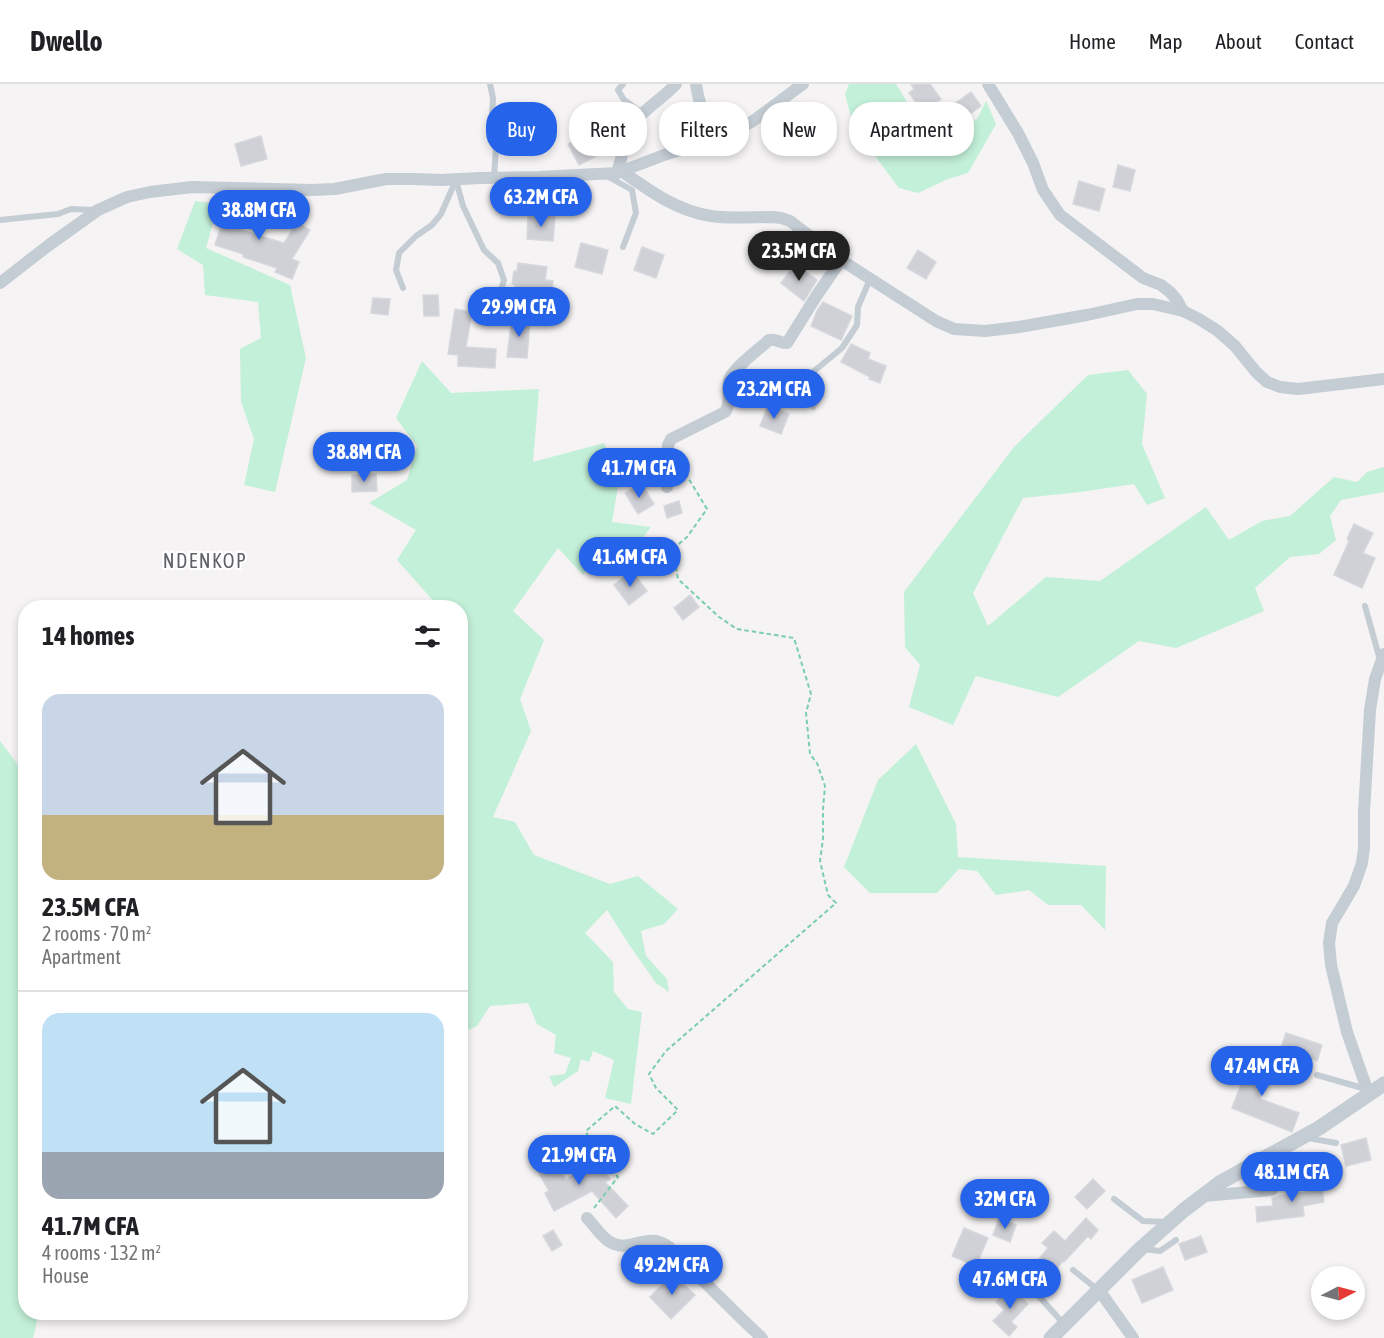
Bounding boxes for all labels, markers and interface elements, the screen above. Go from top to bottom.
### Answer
text: Dwello [30,25,103,57]
text: Home [1069,29,1116,53]
text: Map [1149,29,1183,53]
text: About [1216,29,1262,53]
text: Contact [1295,29,1354,53]
chip: Buy [486,102,557,156]
chip: Rent [569,102,647,156]
chip: Filters [659,102,749,156]
chip: New [761,102,837,156]
chip: Apartment [849,102,974,156]
pin: 63.2M CFA [472,177,610,228]
text: 63.2M CFA [504,185,578,208]
pin: 38.8M CFA [190,190,328,241]
text: 38.8M CFA [222,198,296,221]
pin: 23.5M CFA [730,231,868,282]
text: 23.5M CFA [762,239,836,262]
pin: 29.9M CFA [450,287,588,338]
text: 29.9M CFA [482,295,556,318]
pin: 23.2M CFA [705,369,843,420]
text: 23.2M CFA [737,377,811,400]
pin: 38.8M CFA [295,432,433,483]
text: 38.8M CFA [327,440,401,463]
pin: 41.7M CFA [570,448,708,499]
text: 41.7M CFA [602,456,676,479]
pin: 41.6M CFA [561,537,699,588]
text: 41.6M CFA [593,545,667,568]
district label: NDENKOP [163,549,247,572]
icon: filters [411,620,444,653]
text: 14 homes [42,621,135,651]
icon: home [189,733,297,841]
text: 23.5M CFA [42,892,139,922]
text: 2 rooms · 70 m² [42,922,152,945]
text: Apartment [42,945,121,968]
pin: 47.4M CFA [1193,1046,1331,1097]
icon: home [189,1052,297,1160]
text: 47.4M CFA [1225,1054,1299,1077]
pin: 21.9M CFA [510,1135,648,1186]
text: 21.9M CFA [542,1143,616,1166]
pin: 48.1M CFA [1223,1152,1361,1203]
text: 48.1M CFA [1255,1160,1329,1183]
pin: 32M CFA [950,1179,1060,1230]
text: 32M CFA [974,1187,1036,1210]
text: 41.7M CFA [42,1211,139,1241]
text: 4 rooms · 132 m² [42,1241,161,1264]
pin: 49.2M CFA [603,1245,741,1296]
text: 49.2M CFA [635,1253,709,1276]
pin: 47.6M CFA [941,1259,1079,1310]
text: House [42,1264,89,1287]
north arrow [1311,1266,1365,1320]
map controls [1311,1266,1365,1320]
text: 47.6M CFA [973,1267,1047,1290]

